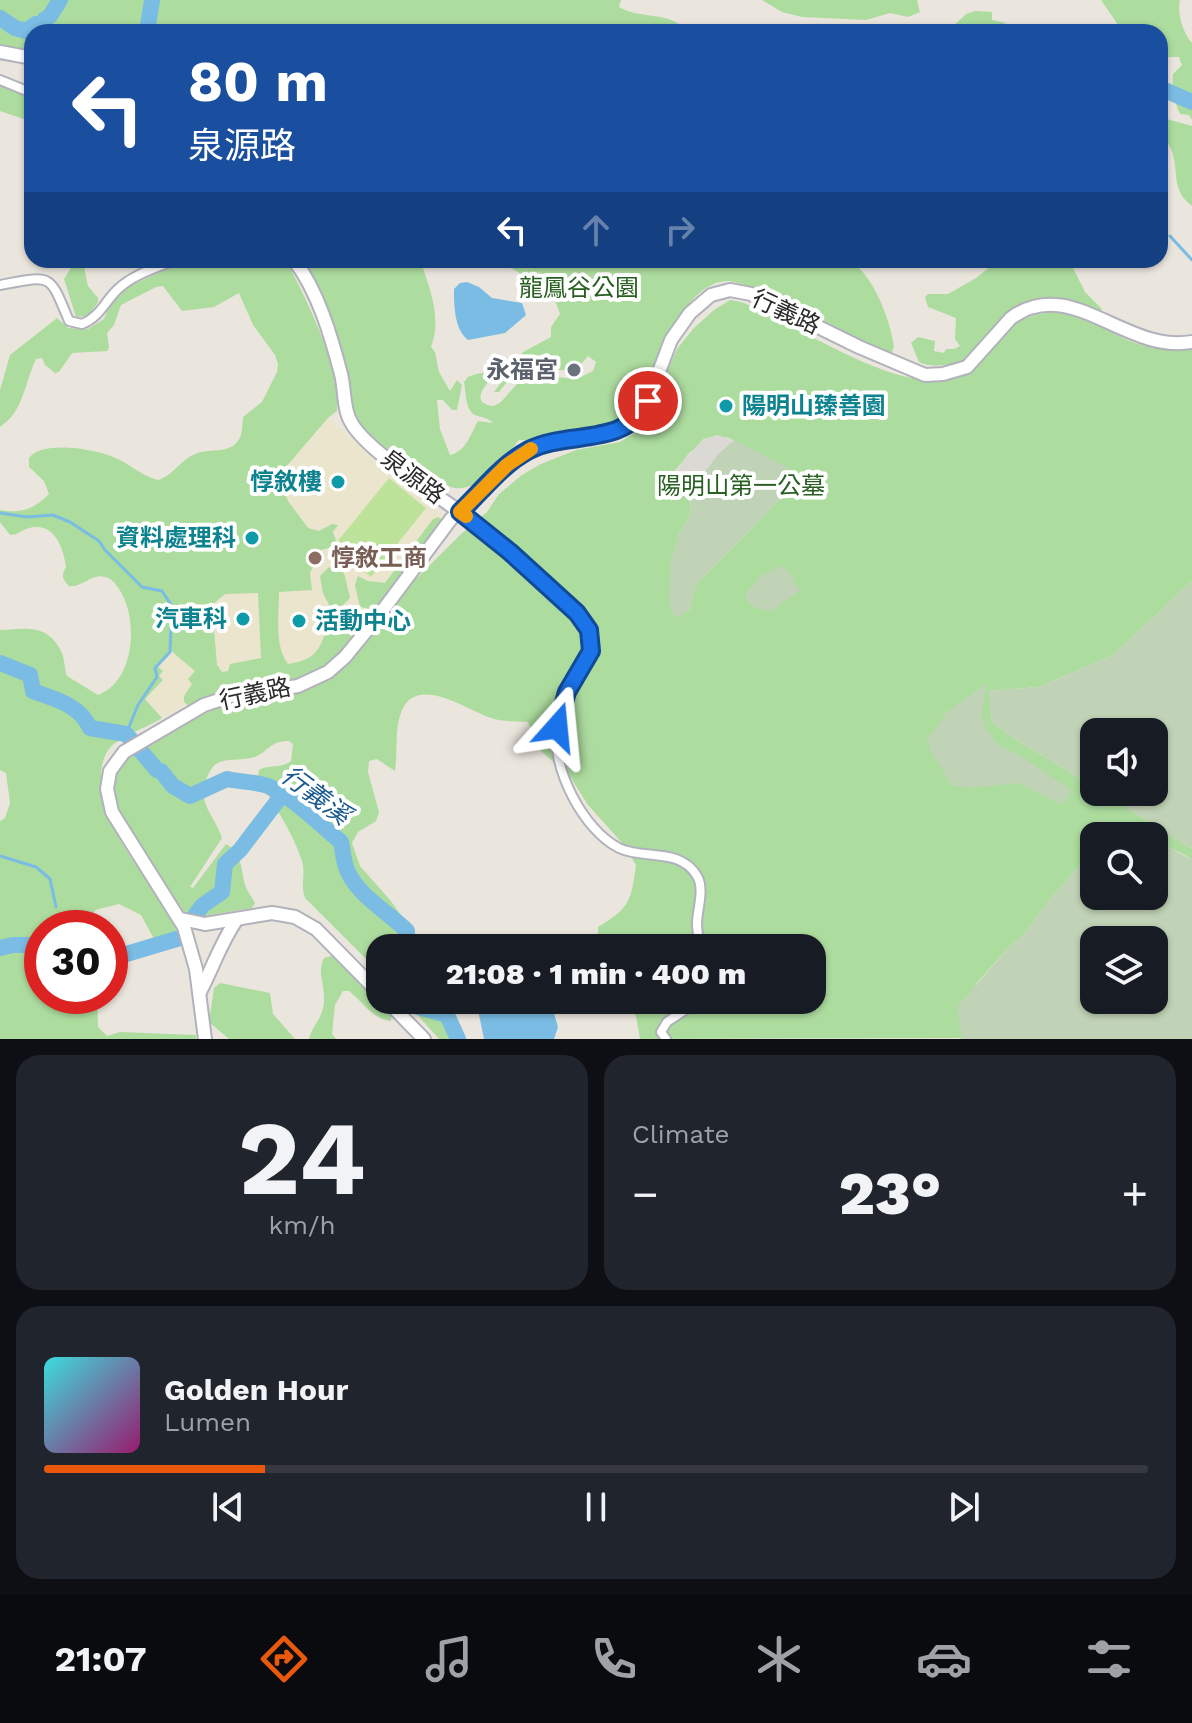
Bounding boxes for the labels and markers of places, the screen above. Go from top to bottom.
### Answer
place label: 永福宮 [486,356,558,384]
marker: 永福宮 [565,361,583,379]
pin [614,367,682,435]
place label: 陽明山臻善園 [742,392,886,420]
marker: 陽明山臻善園 [717,397,735,415]
place label: 惇敘樓 [250,468,322,496]
marker: 惇敘樓 [329,473,347,491]
place label: 資料處理科 [116,524,236,552]
marker: 資料處理科 [243,529,261,547]
place label: 惇敘工商 [331,544,427,572]
marker: 惇敘工商 [306,549,324,567]
place label: 汽車科 [155,605,227,633]
place label: 活動中心 [315,607,411,635]
marker: 汽車科 [234,610,252,628]
marker: 活動中心 [290,612,308,630]

